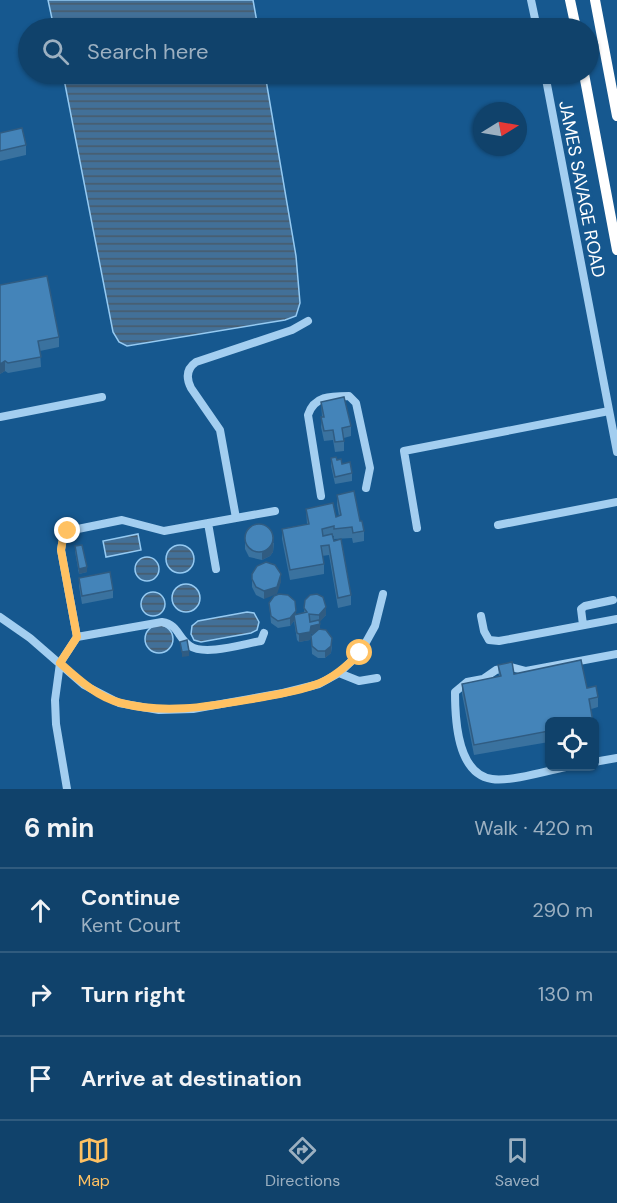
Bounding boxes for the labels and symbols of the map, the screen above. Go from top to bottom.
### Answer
street label: JAMES SAVAGE ROAD [553,98,611,280]
north arrow [473,102,527,156]
route end [54,517,80,543]
route start [346,639,372,665]

